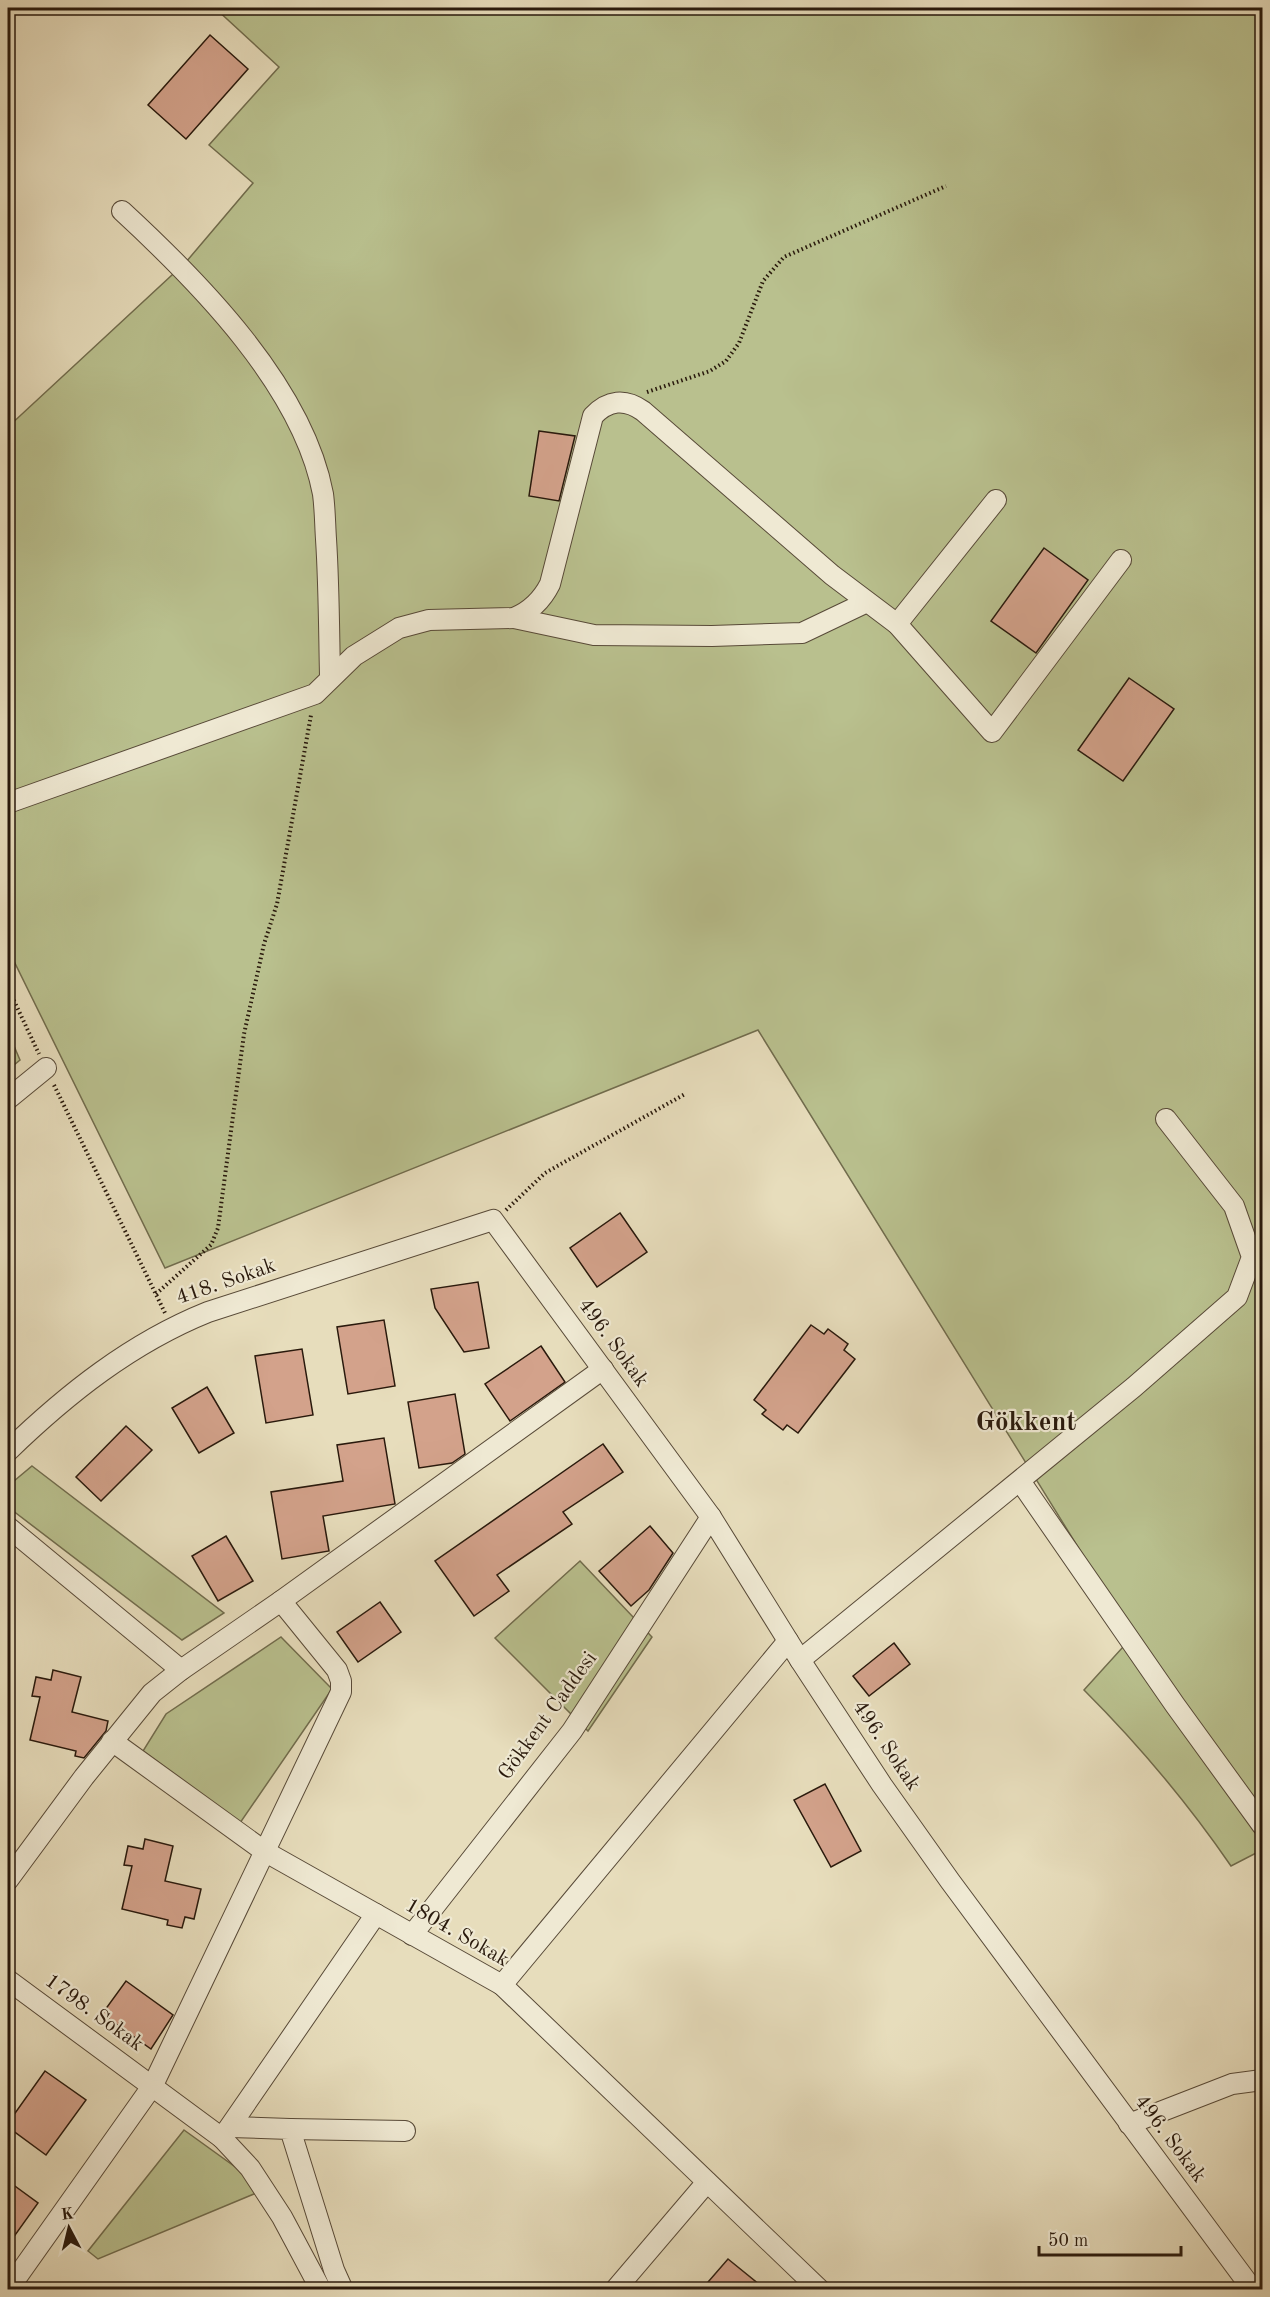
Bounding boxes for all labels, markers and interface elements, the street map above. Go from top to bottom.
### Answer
street label: 418. Sokak [173,1255,279,1309]
street label: 496. Sokak [574,1295,652,1391]
district label: Gökkent [976,1409,1077,1436]
street label: Gökkent Caddesi [495,1648,601,1784]
street label: 496. Sokak [848,1697,924,1795]
street label: 1804. Sokak [401,1895,513,1971]
street label: 1798. Sokak [41,1970,147,2056]
street label: 496. Sokak [1130,2091,1210,2187]
north arrow [39,2198,99,2258]
text: K [60,2206,75,2224]
scale bar [1039,2219,1182,2257]
text: 50 m [1048,2232,1088,2250]

